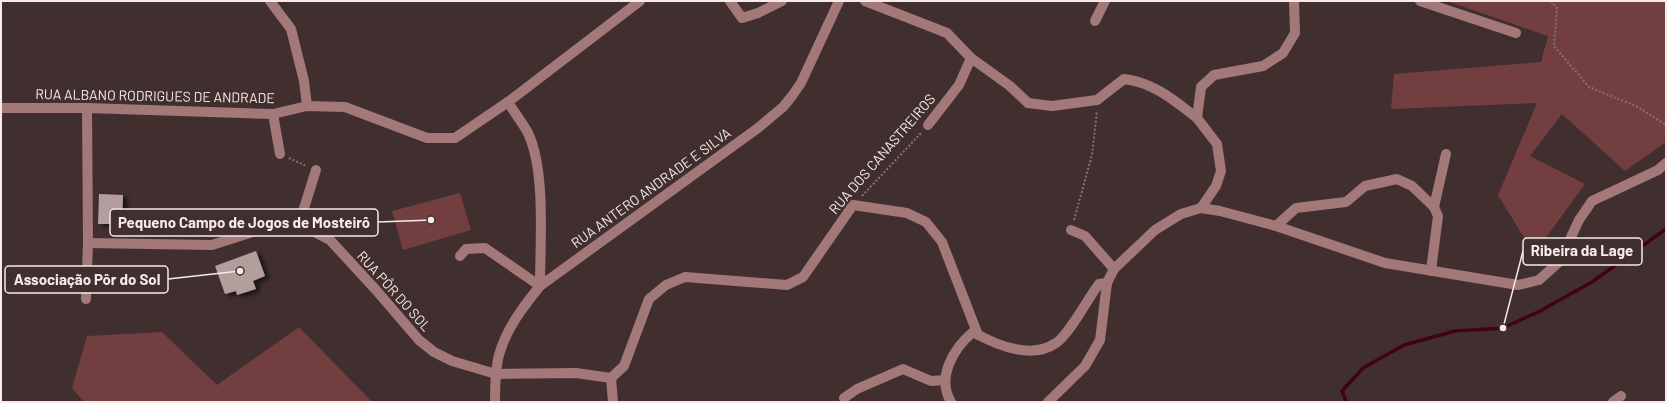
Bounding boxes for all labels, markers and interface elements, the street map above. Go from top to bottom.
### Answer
street label: RUA ALBANO RODRIGUES DE ANDRADE [35,85,275,106]
street label: RUA DOS CANASTREIROS [825,90,938,217]
street label: RUA ANTERO ANDRADE E SILVA [568,124,734,251]
callout: Pequeno Campo de Jogos de Mosteirô [110,209,378,236]
text: Pequeno Campo de Jogos de Mosteirô [118,213,370,231]
callout: Ribeira da Lage [1523,238,1642,265]
text: Ribeira da Lage [1531,241,1633,259]
street label: RUA PÔR DO SOL [354,247,435,334]
callout: Associação Pôr do Sol [5,266,168,293]
text: Associação Pôr do Sol [14,270,160,288]

